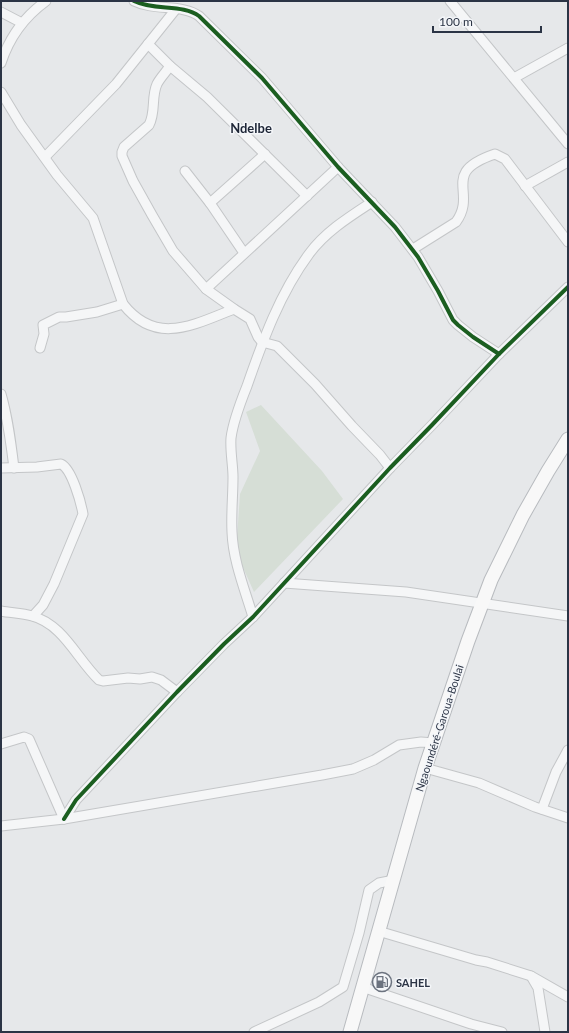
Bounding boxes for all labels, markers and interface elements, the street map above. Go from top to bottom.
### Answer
scale bar [433,8,541,34]
text: 100 m [439,14,473,29]
district label: Ndelbe [230,120,272,136]
street label: Ngaoundéré-Garoua-Boulai [412,662,466,793]
fuel station icon: SAHEL [371,971,393,993]
place label: SAHEL [396,976,430,989]

